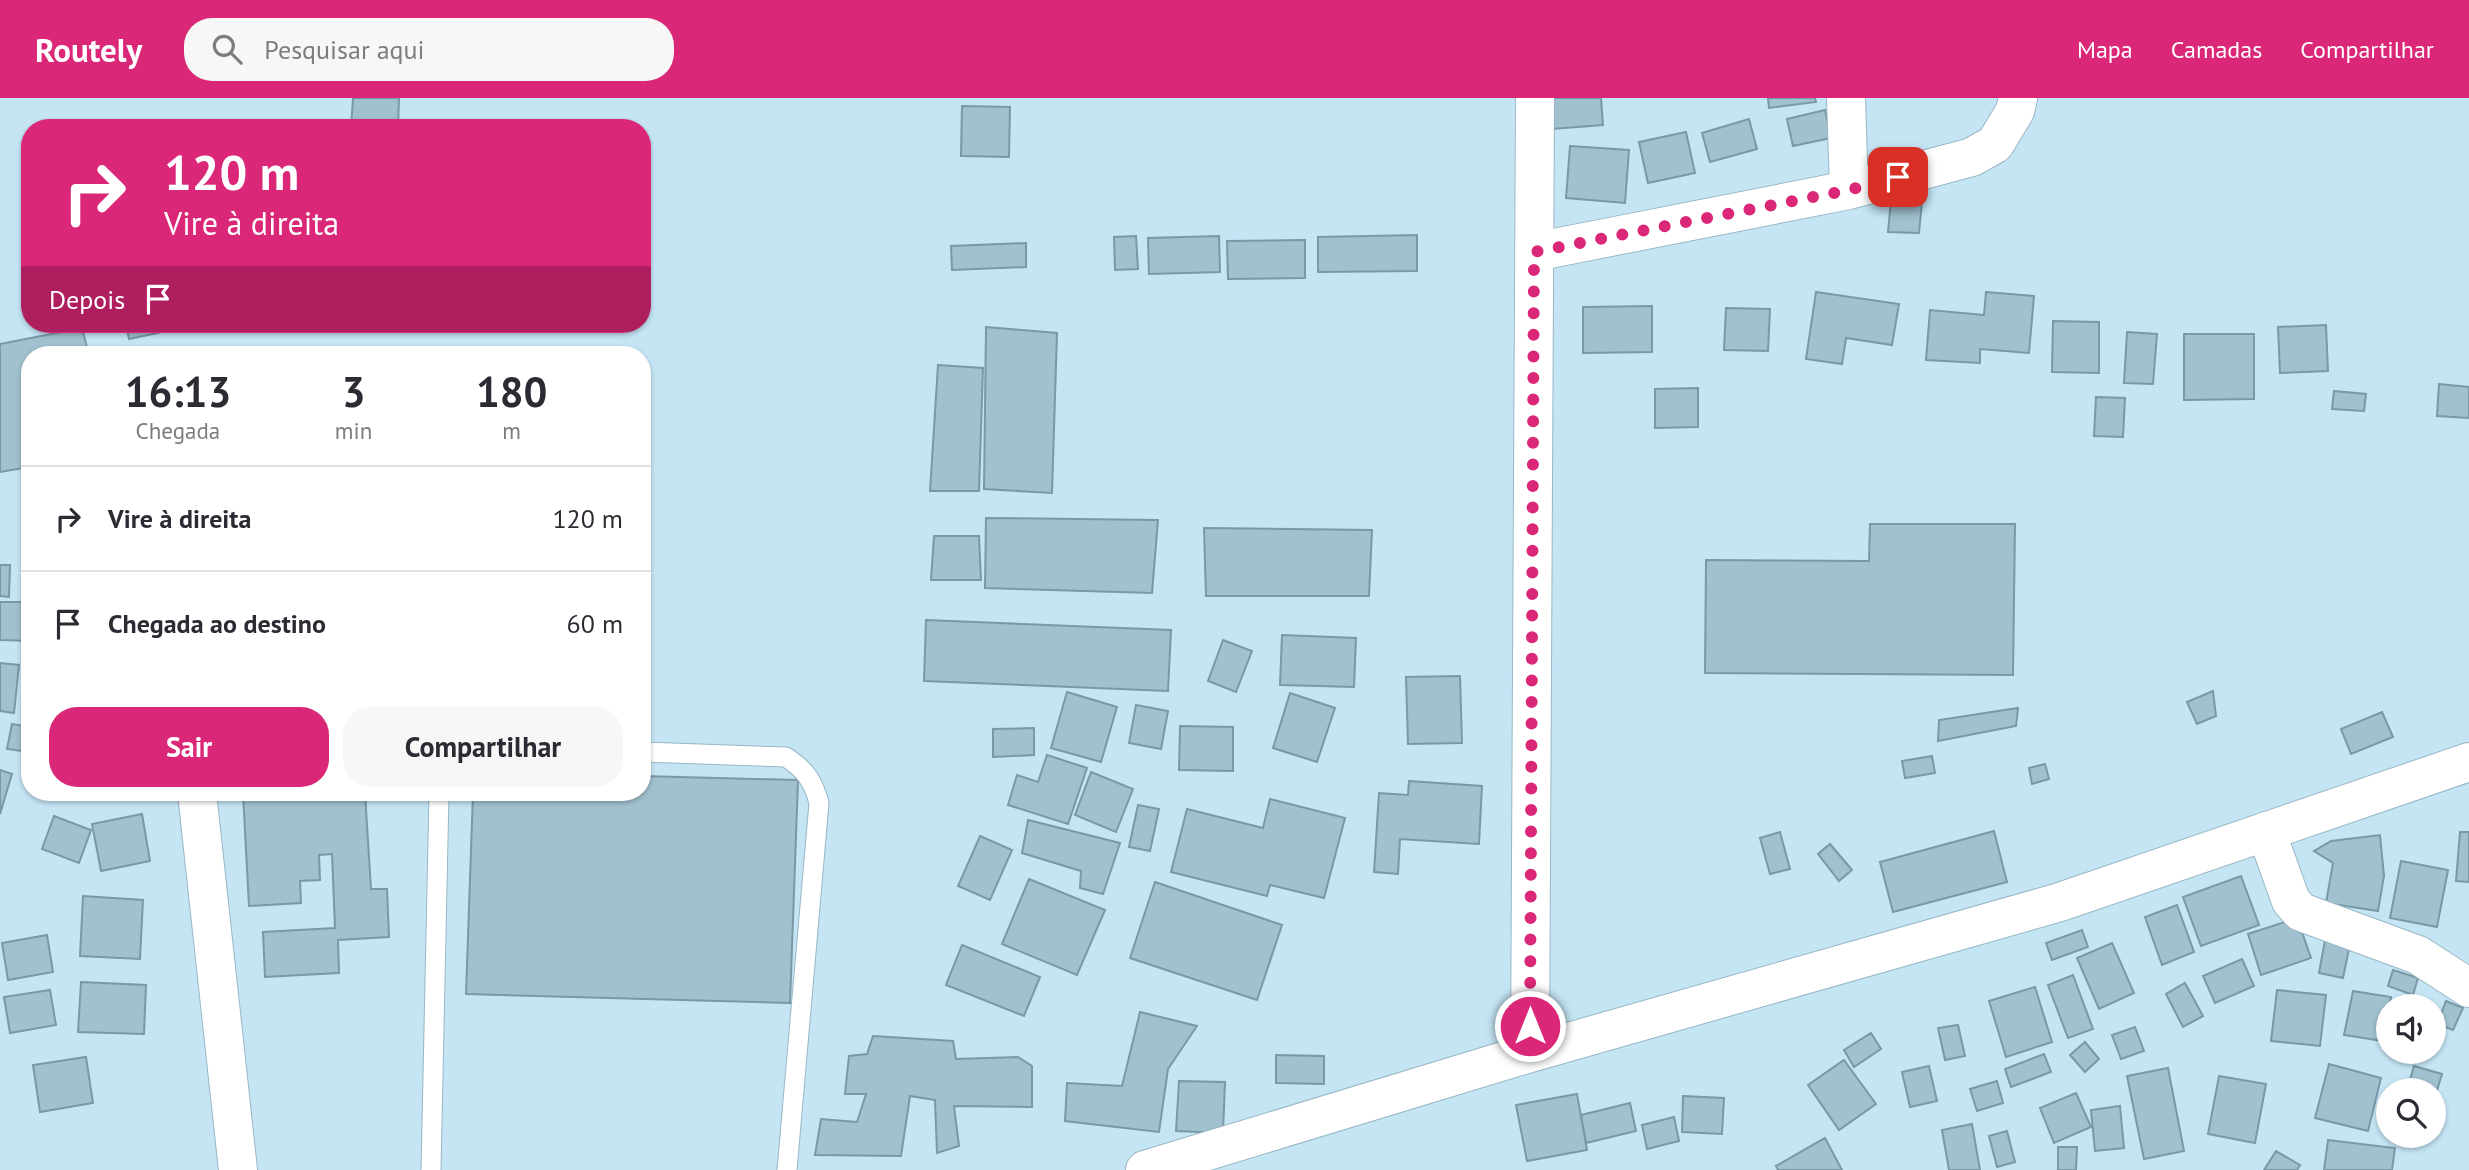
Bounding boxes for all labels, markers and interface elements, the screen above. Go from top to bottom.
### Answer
search box [184,18,674,81]
text: Routely [35,28,142,71]
icon: search [208,30,246,68]
text: Pesquisar aqui [264,33,425,66]
text: Mapa [2077,34,2133,65]
text: Camadas [2171,34,2262,65]
text: Compartilhar [2300,34,2434,65]
text: 120 m [164,140,299,204]
icon: right [49,147,140,238]
pin [1868,147,1928,207]
icon: arrive [1879,158,1917,196]
text: Vire à direita [164,202,339,244]
icon: arrive [139,280,177,318]
text: Depois [49,283,125,316]
text: 16:13 [125,364,231,419]
text: 3 [342,364,365,419]
text: 180 [476,364,547,419]
text: Chegada [136,416,220,445]
text: min [335,416,372,445]
text: m [502,416,521,445]
icon: right [49,500,87,538]
text: Vire à direita [108,502,251,535]
text: 120 m [552,502,623,535]
icon: arrive [49,605,87,643]
text: Chegada ao destino [108,607,326,640]
text: 60 m [567,607,623,640]
button: Sair [49,707,329,787]
button: Compartilhar [343,707,623,787]
position arrow [1493,989,1567,1063]
map controls [2376,994,2446,1148]
button: sound [2376,994,2446,1064]
button: search [2376,1078,2446,1148]

